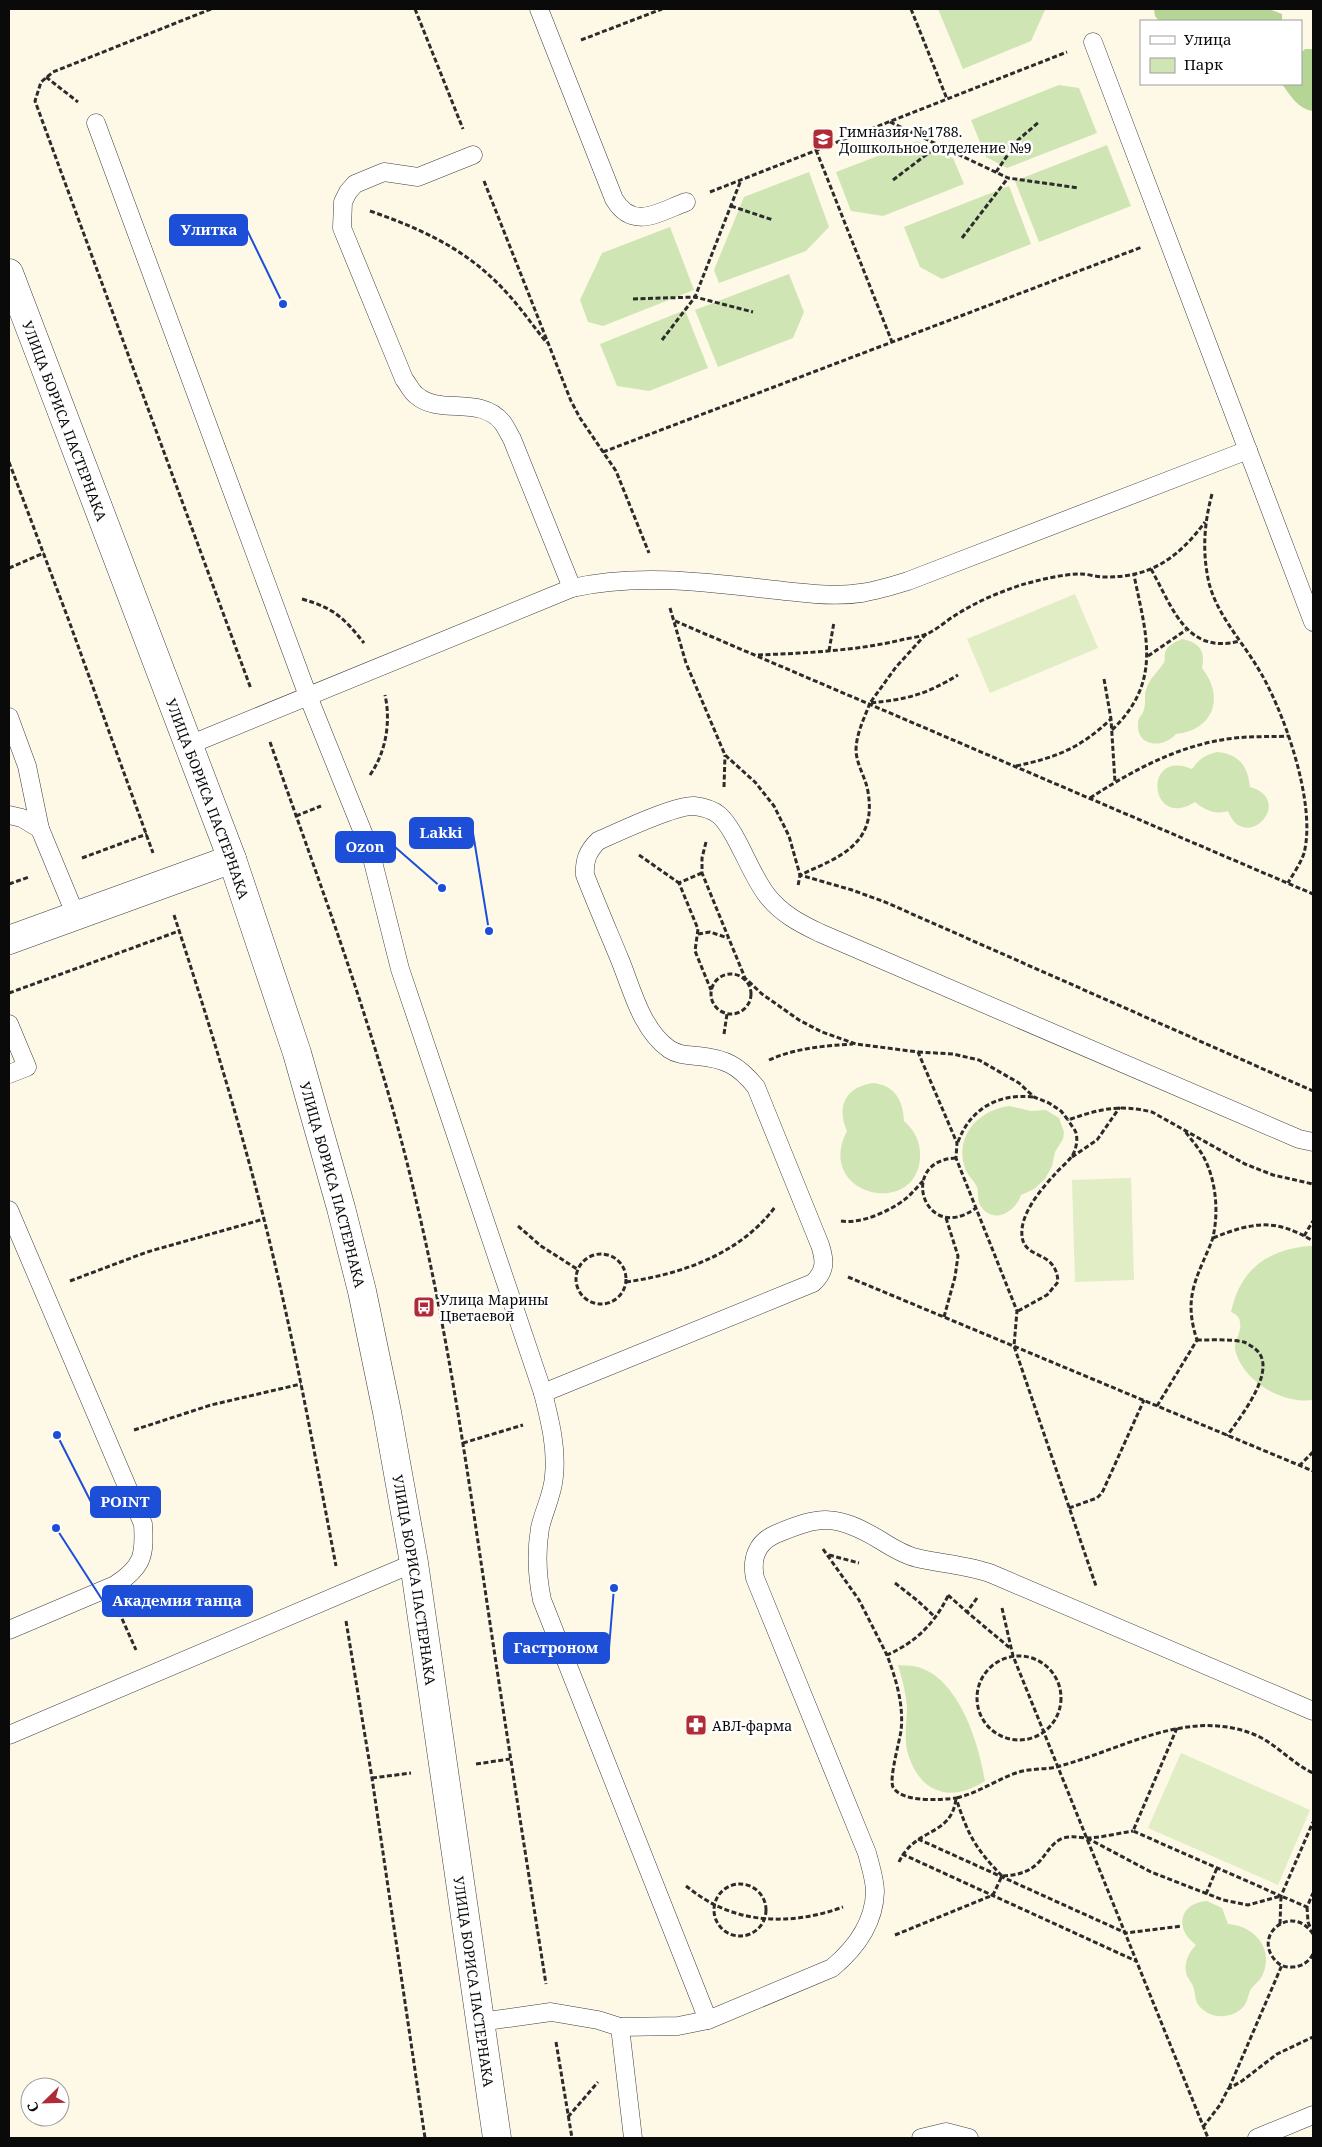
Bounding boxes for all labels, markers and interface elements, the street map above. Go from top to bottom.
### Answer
legend [1140,20,1302,85]
text: Улица [1184,29,1232,49]
text: Парк [1184,54,1223,74]
place label: Гимназия №1788. Дошкольное отделение №9 [839,122,1032,157]
school or university icon: Гимназия №1788. Дошкольное отделение №9 [811,127,835,151]
callout: Улитка [170,215,247,245]
text: Улитка [181,219,237,239]
street label: УЛИЦА БОРИСА ПАСТЕРНАКА [18,318,112,524]
street label: УЛИЦА БОРИСА ПАСТЕРНАКА [162,695,254,901]
callout: Lakki [410,818,473,848]
text: Lakki [419,822,463,842]
callout: Ozon [336,832,395,862]
text: Ozon [346,836,384,856]
street label: УЛИЦА БОРИСА ПАСТЕРНАКА [296,1079,370,1290]
place label: Улица Марины Цветаевой [440,1290,549,1325]
bus stop icon: Улица Марины Цветаевой [412,1295,436,1319]
street label: УЛИЦА БОРИСА ПАСТЕРНАКА [389,1473,441,1686]
callout: POINT [91,1487,160,1517]
text: POINT [100,1491,150,1511]
callout: Академия танца [103,1586,252,1616]
text: Академия танца [112,1590,242,1610]
callout: Гастроном [504,1633,609,1663]
text: Гастроном [514,1637,599,1657]
pharmacy icon: АВЛ-фарма [684,1713,708,1737]
place label: АВЛ-фарма [712,1716,792,1735]
street label: УЛИЦА БОРИСА ПАСТЕРНАКА [450,1875,499,2088]
north arrow [20,2077,70,2127]
text: С [22,2099,43,2115]

